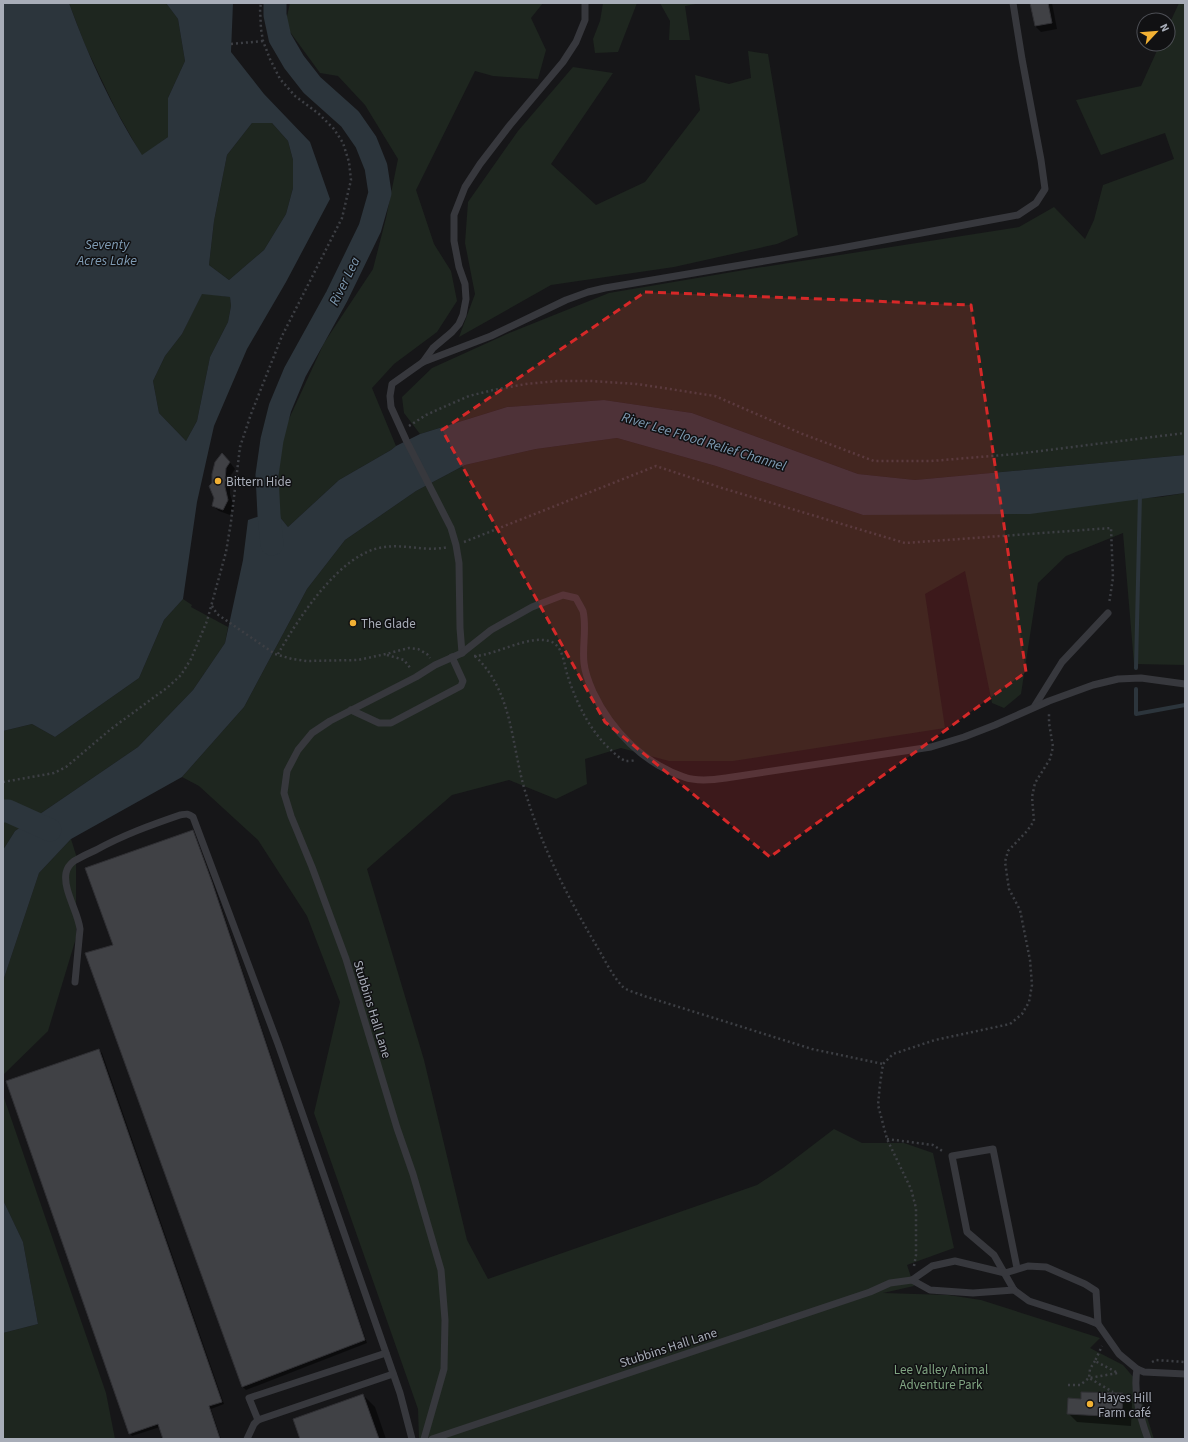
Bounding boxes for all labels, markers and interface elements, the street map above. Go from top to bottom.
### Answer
north arrow [1136,12,1176,52]
text: N [1156,21,1173,34]
water label: Seventy Acres Lake [76,235,137,271]
water label: River Lea [324,253,366,309]
water label: River Lee Flood Relief Channel [619,407,789,477]
place label: Bittern Hide [226,473,291,491]
marker: Bittern Hide [213,476,223,486]
place label: The Glade [361,615,416,633]
marker: The Glade [348,618,358,628]
street label: Stubbins Hall Lane [349,958,395,1060]
street label: Stubbins Hall Lane [617,1324,719,1372]
park label: Lee Valley Animal Adventure Park [894,1361,988,1394]
place label: Hayes Hill Farm café [1098,1389,1152,1422]
marker: Hayes Hill Farm café [1085,1399,1095,1409]

